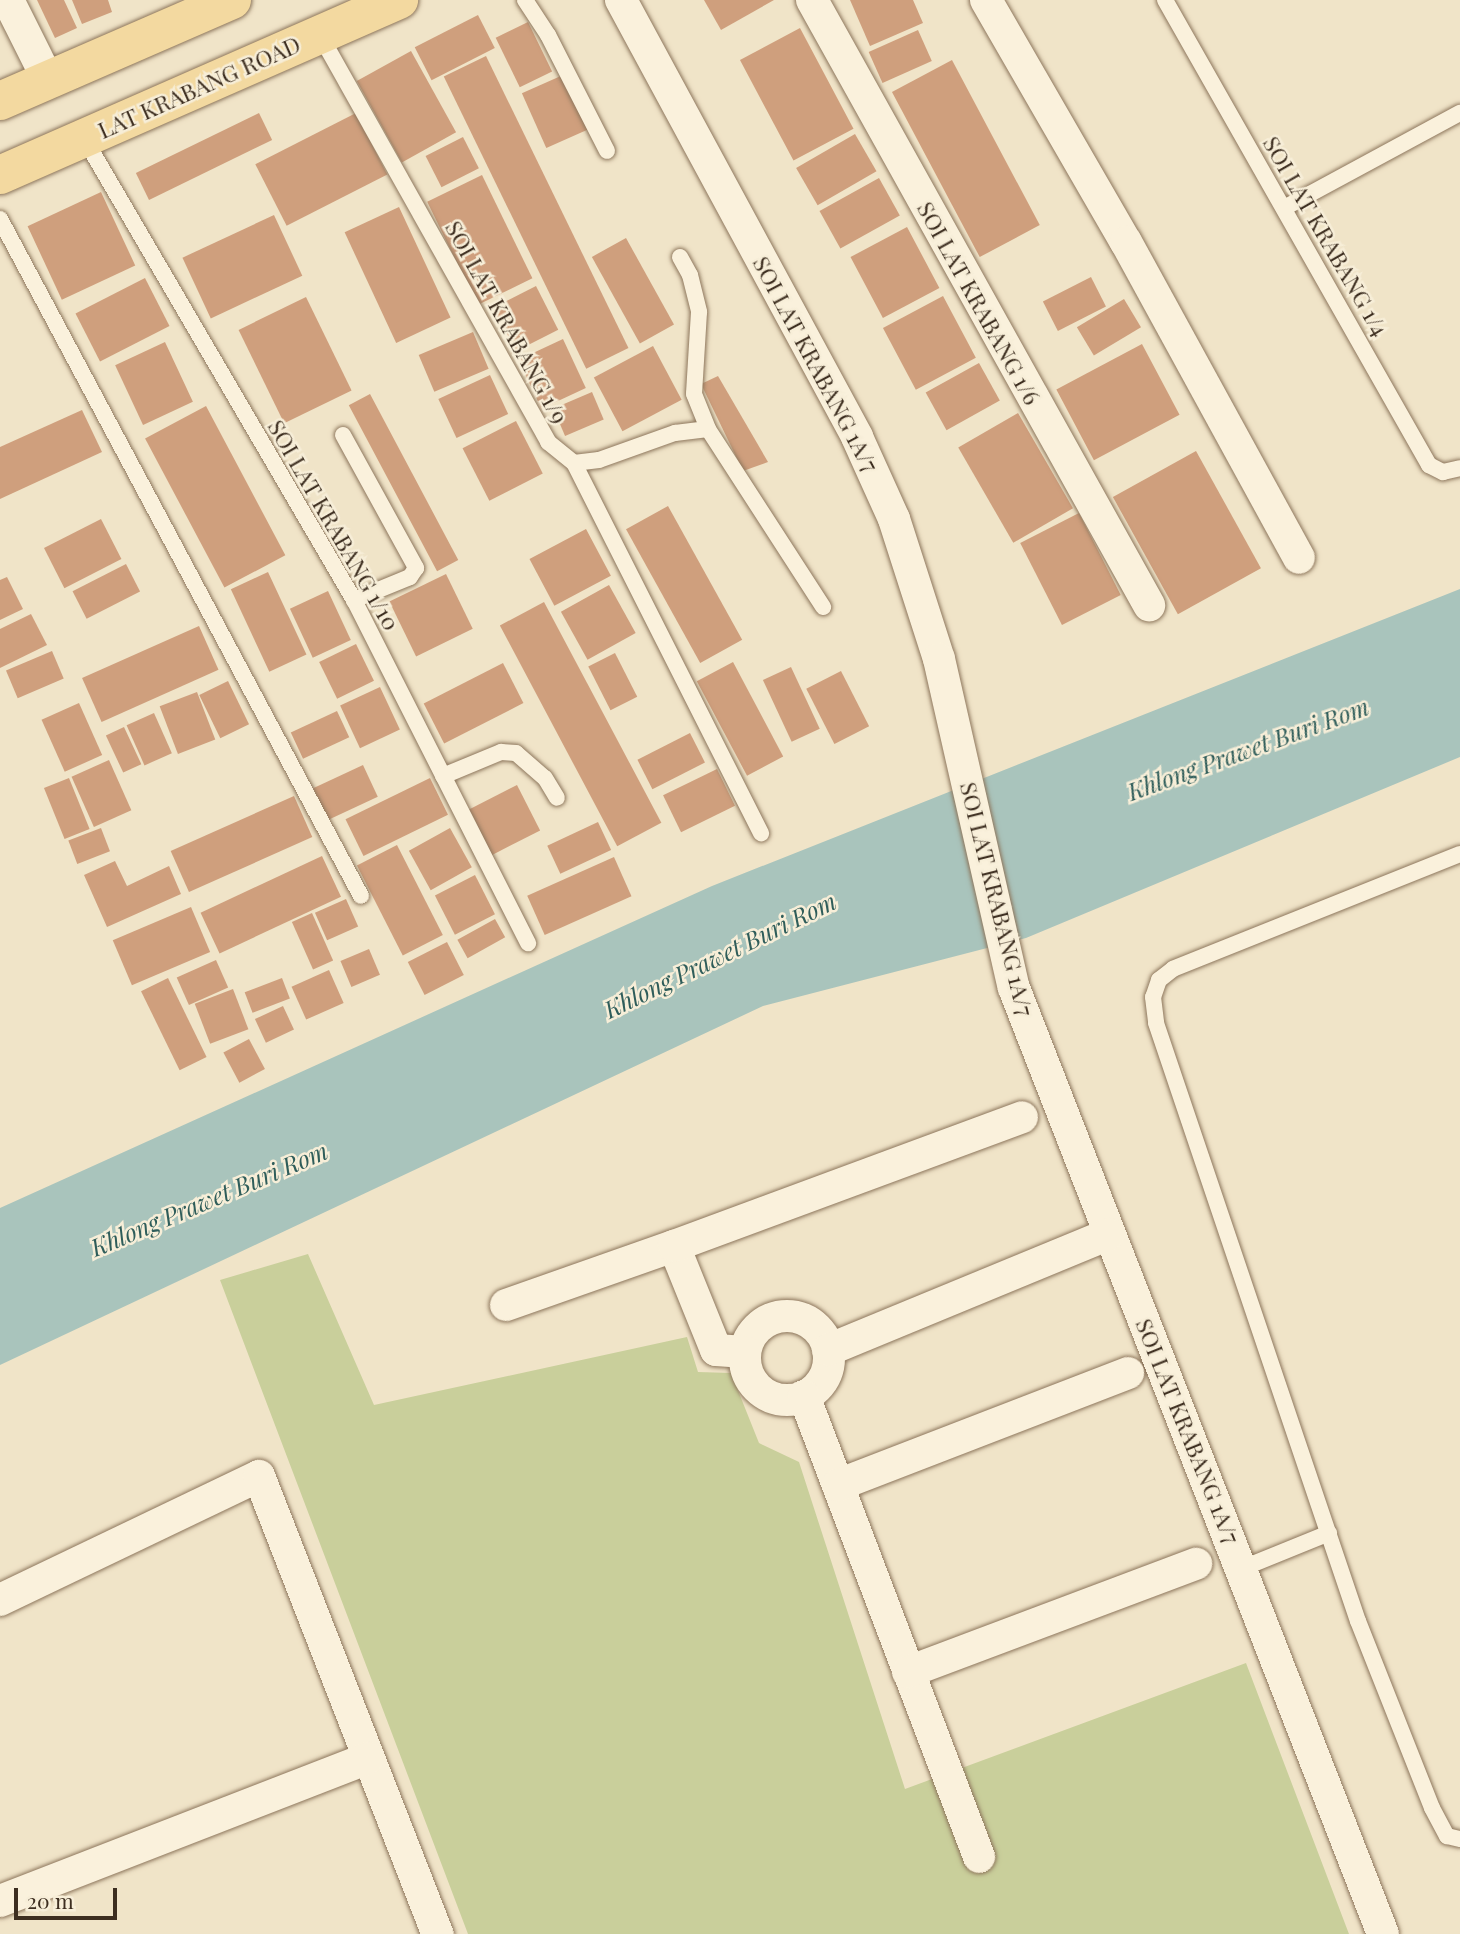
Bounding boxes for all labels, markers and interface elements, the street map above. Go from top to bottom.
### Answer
street label: LAT KRABANG ROAD [93,30,305,144]
street label: SOI LAT KRABANG 1/4 [1257,131,1395,341]
street label: SOI LAT KRABANG 1/6 [912,196,1046,410]
street label: SOI LAT KRABANG 1/9 [440,216,574,428]
street label: SOI LAT KRABANG 1A/7 [747,251,885,477]
street label: SOI LAT KRABANG 1/10 [262,415,406,635]
water label: Khlong Prawet Buri Rom [1123,692,1373,806]
street label: SOI LAT KRABANG 1A/7 [954,779,1040,1019]
water label: Khlong Prawet Buri Rom [599,886,841,1024]
water label: Khlong Prawet Buri Rom [86,1136,332,1262]
street label: SOI LAT KRABANG 1A/7 [1130,1314,1246,1548]
scale bar [18,1874,121,1918]
text: 20 m [27,1886,74,1914]

